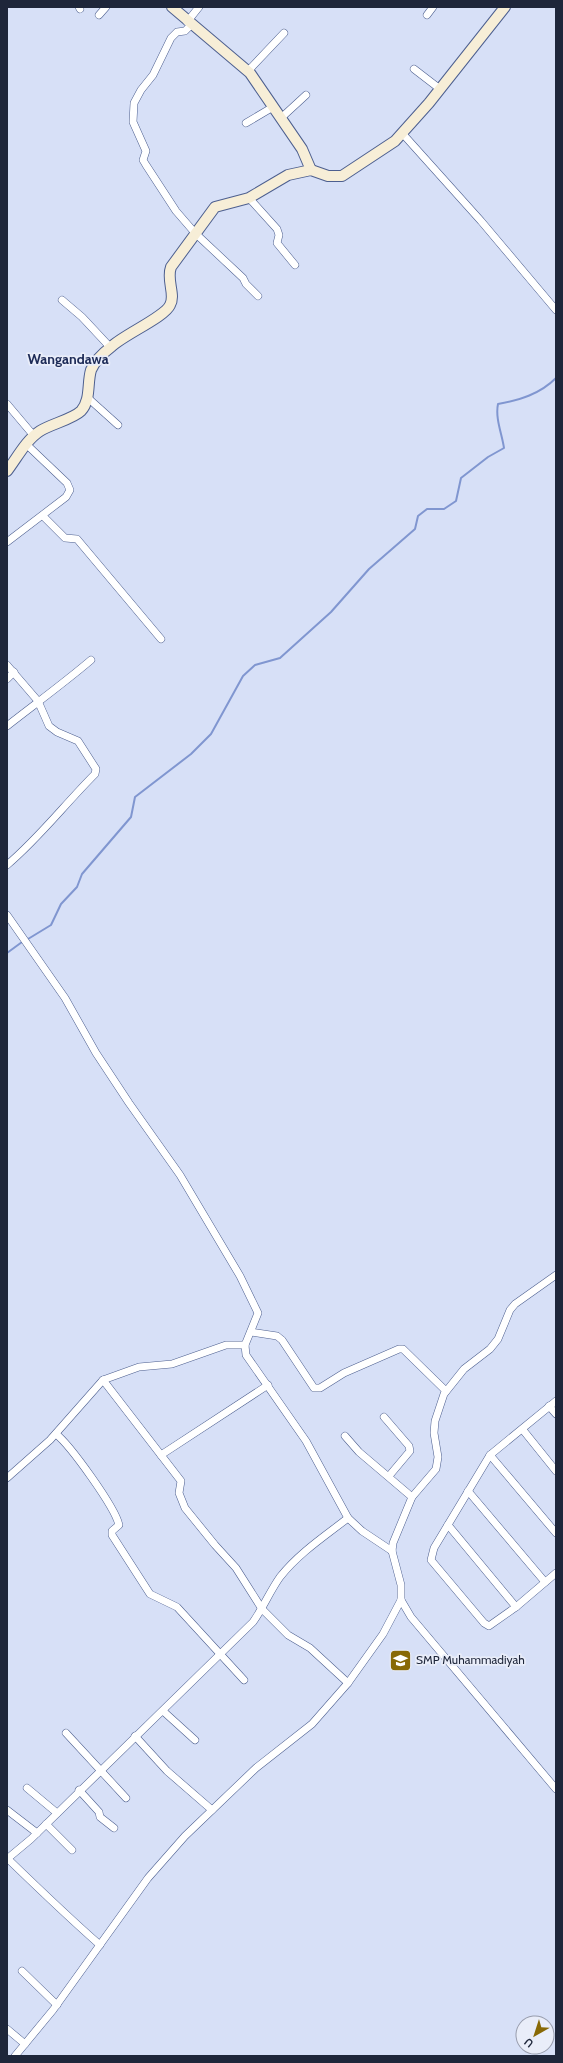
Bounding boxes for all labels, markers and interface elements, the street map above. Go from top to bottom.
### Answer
district label: Wangandawa [27,350,109,368]
school or university icon: SMP Muhammadiyah [388,1647,414,1673]
place label: SMP Muhammadiyah [416,1652,525,1667]
north arrow [515,2015,555,2055]
text: U [521,2035,536,2051]

